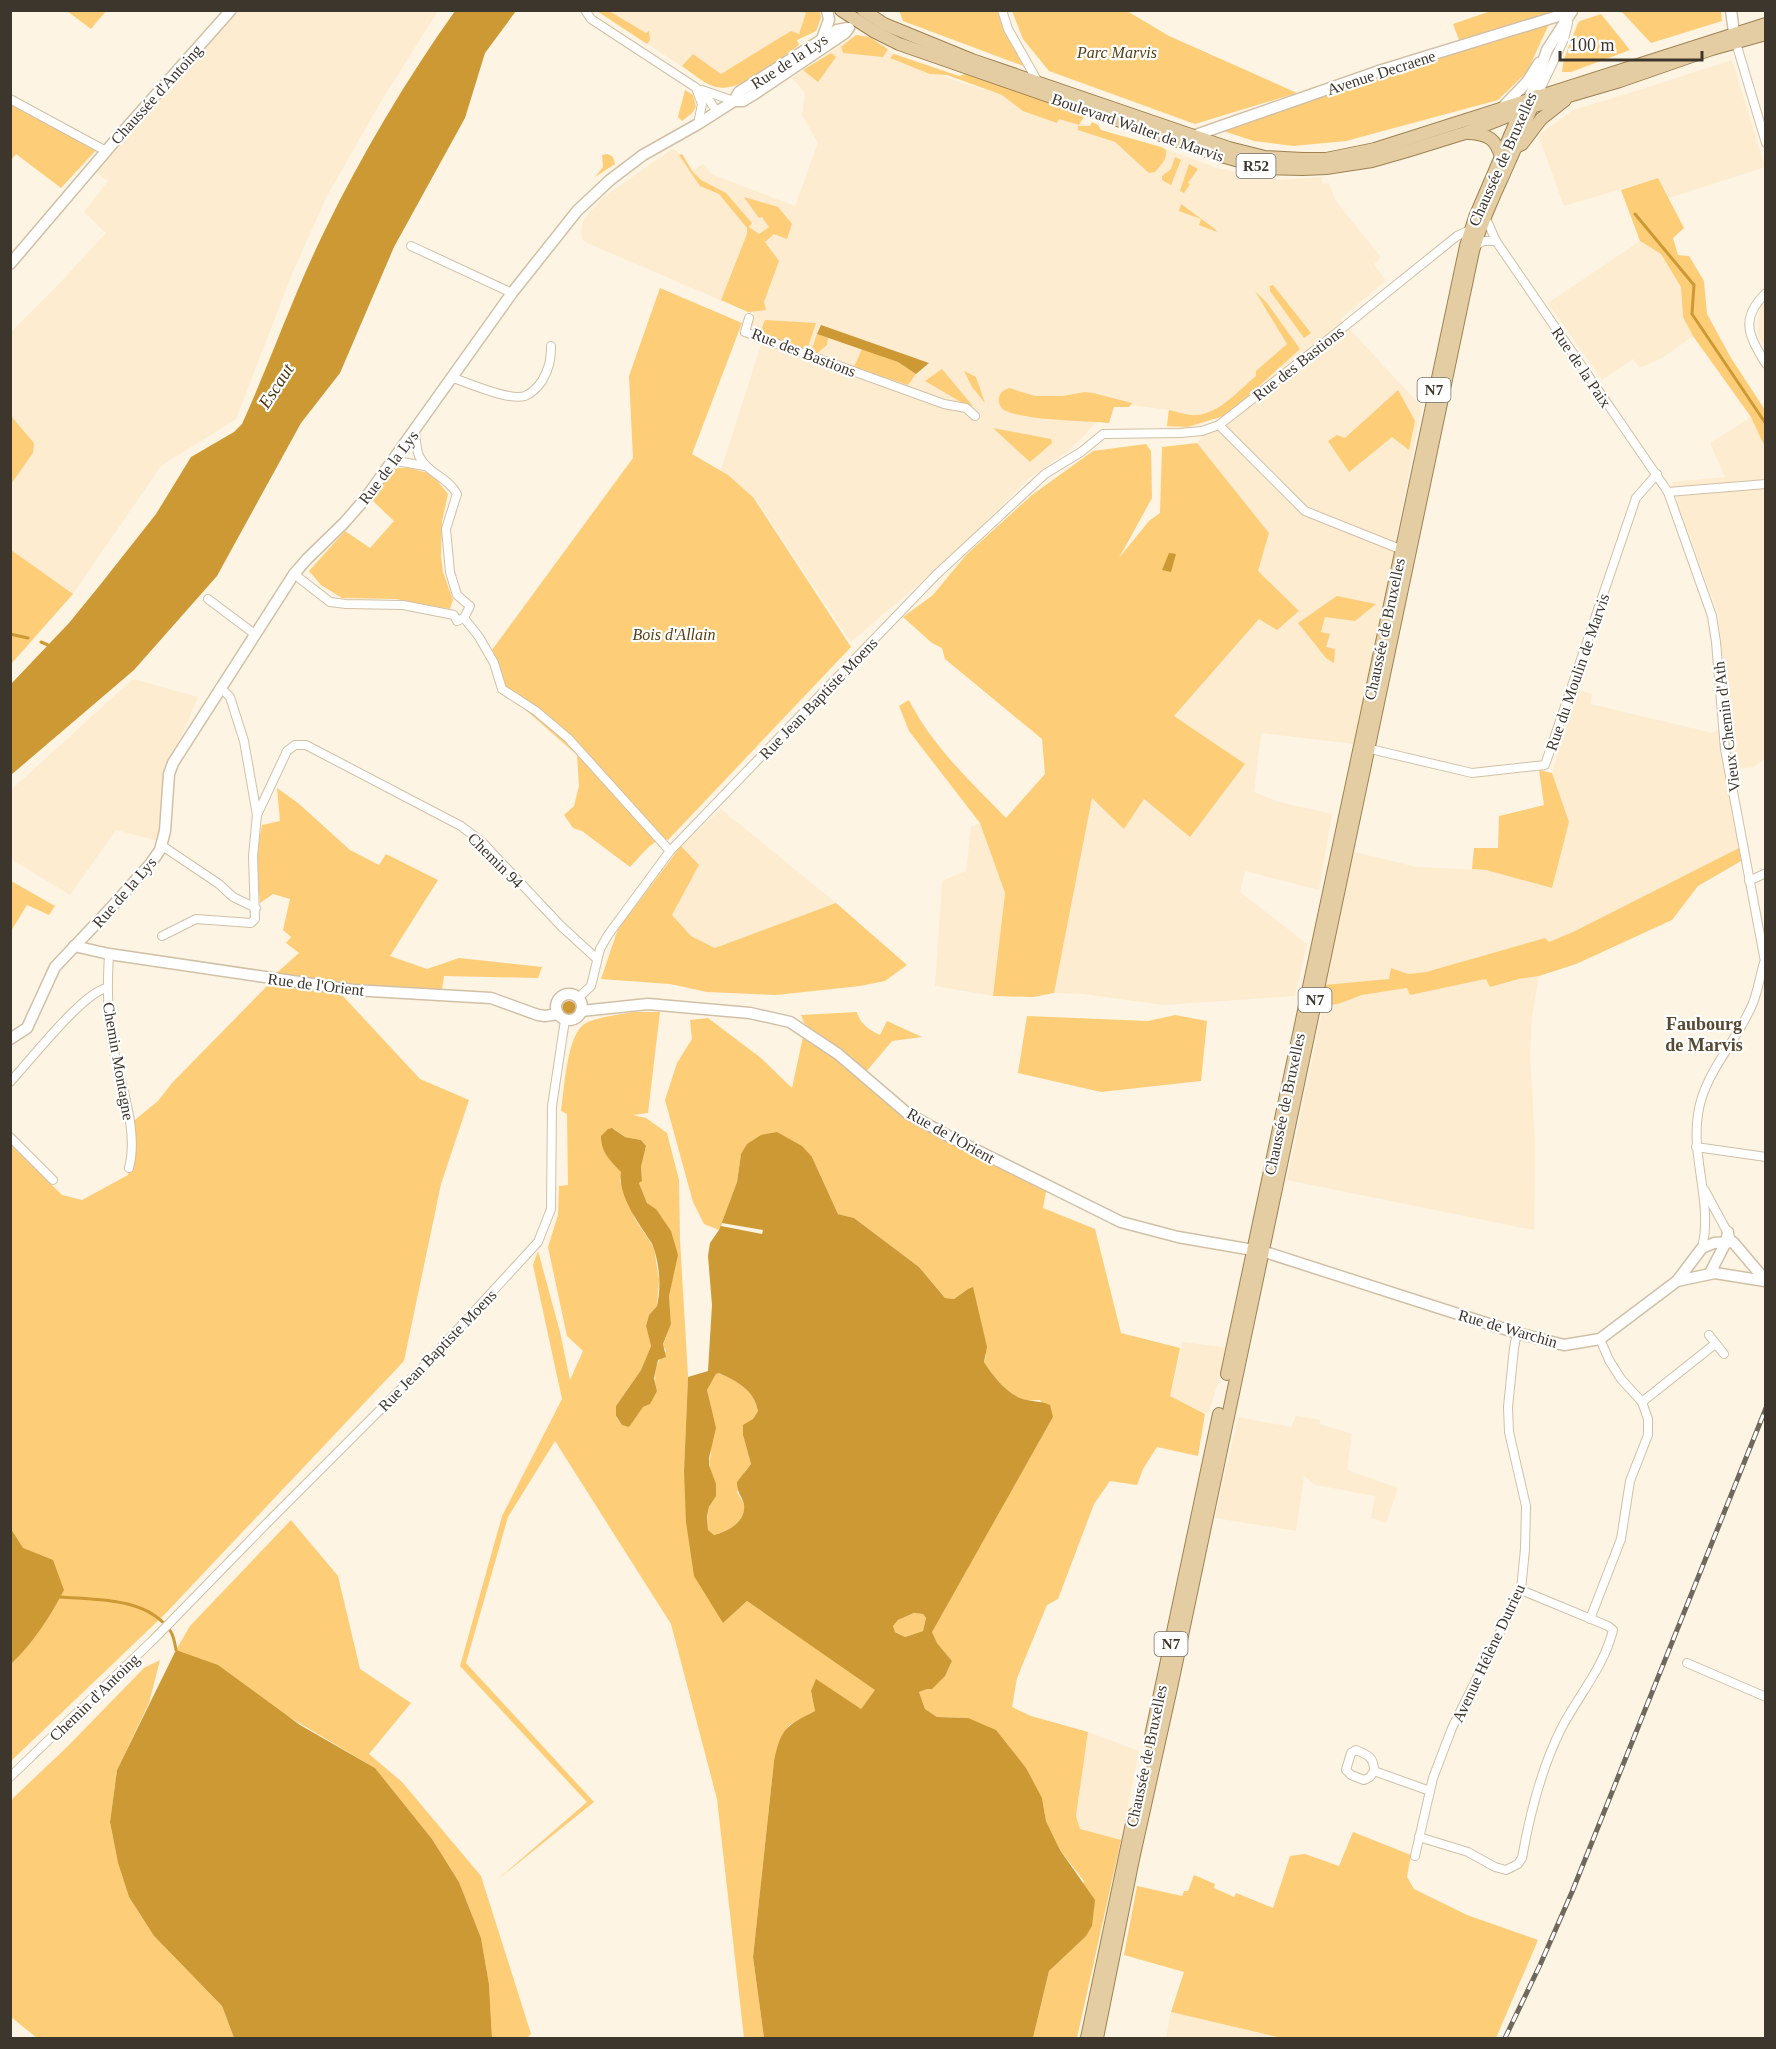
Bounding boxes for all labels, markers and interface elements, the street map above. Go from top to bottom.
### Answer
scale bar [1560,24,1702,62]
street label: Rue de la Lys [748,30,831,93]
text: 100 m [1569,35,1615,55]
street label: Chaussée d'Antoing [107,41,206,148]
park label: Parc Marvis [1076,44,1157,61]
street label: Avenue Decraene [1325,47,1438,98]
street label: Boulevard Walter de Marvis [1049,90,1226,165]
street label: Chaussée de Bruxelles [1465,90,1540,229]
road number: R52 [1236,154,1276,178]
street label: Rue des Bastions [1250,323,1347,404]
street label: Rue de la Paix [1549,324,1615,411]
street label: Rue des Bastions [749,325,858,380]
water label: Escaut [254,359,298,413]
road number: N7 [1418,378,1450,402]
street label: Rue de la Lys [355,427,422,508]
street label: Chaussée de Bruxelles [1361,556,1408,702]
street label: Rue du Moulin de Marvis [1543,591,1612,753]
park label: Bois d'Allain [633,626,715,643]
street label: Rue Jean Baptiste Moens [756,634,882,763]
street label: Vieux Chemin d'Ath [1710,661,1743,793]
street label: Chemin 94 [465,829,527,891]
street label: Rue de la Lys [89,854,160,932]
street label: Rue de l'Orient [267,970,366,999]
road number: N7 [1298,988,1332,1012]
street label: Chemin Montagne [99,1001,137,1122]
district label: Faubourg de Marvis [1665,1014,1743,1055]
street label: Chaussée de Bruxelles [1261,1031,1308,1177]
street label: Rue de l'Orient [904,1104,998,1167]
street label: Rue Jean Baptiste Moens [375,1286,501,1415]
street label: Rue de Warchin [1456,1306,1559,1351]
street label: Avenue Hélène Dutrieu [1449,1581,1528,1725]
road number: N7 [1154,1632,1188,1656]
street label: Chemin d'Antoing [46,1650,143,1745]
street label: Chaussée de Bruxelles [1123,1683,1170,1829]

